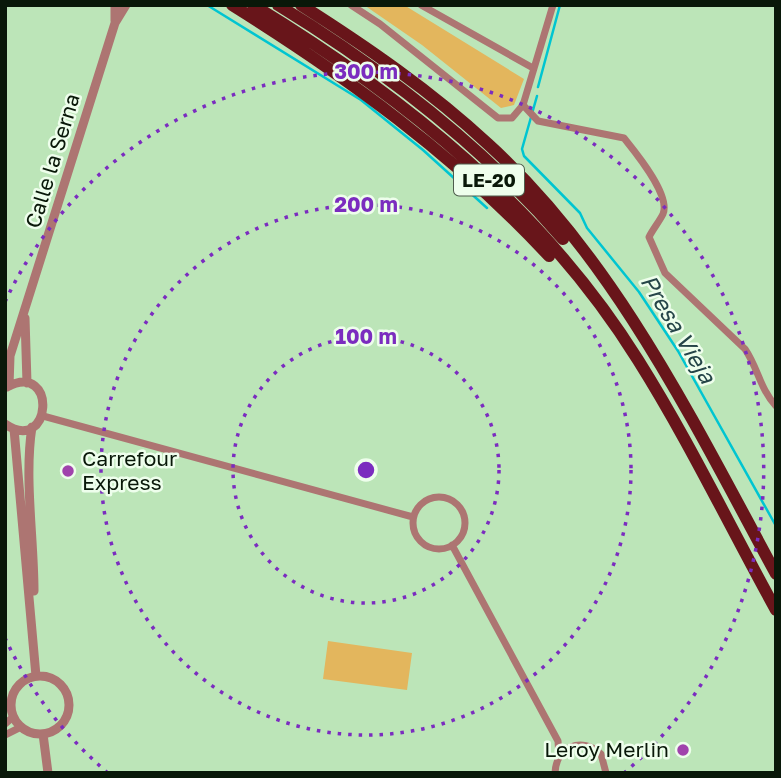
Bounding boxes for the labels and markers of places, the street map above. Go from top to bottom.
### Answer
place label: Carrefour Express [82,445,177,495]
centre of rings [354,458,378,482]
marker: Carrefour Express [60,463,76,479]
place label: Leroy Merlin [544,736,669,762]
marker: Leroy Merlin [675,742,691,758]

